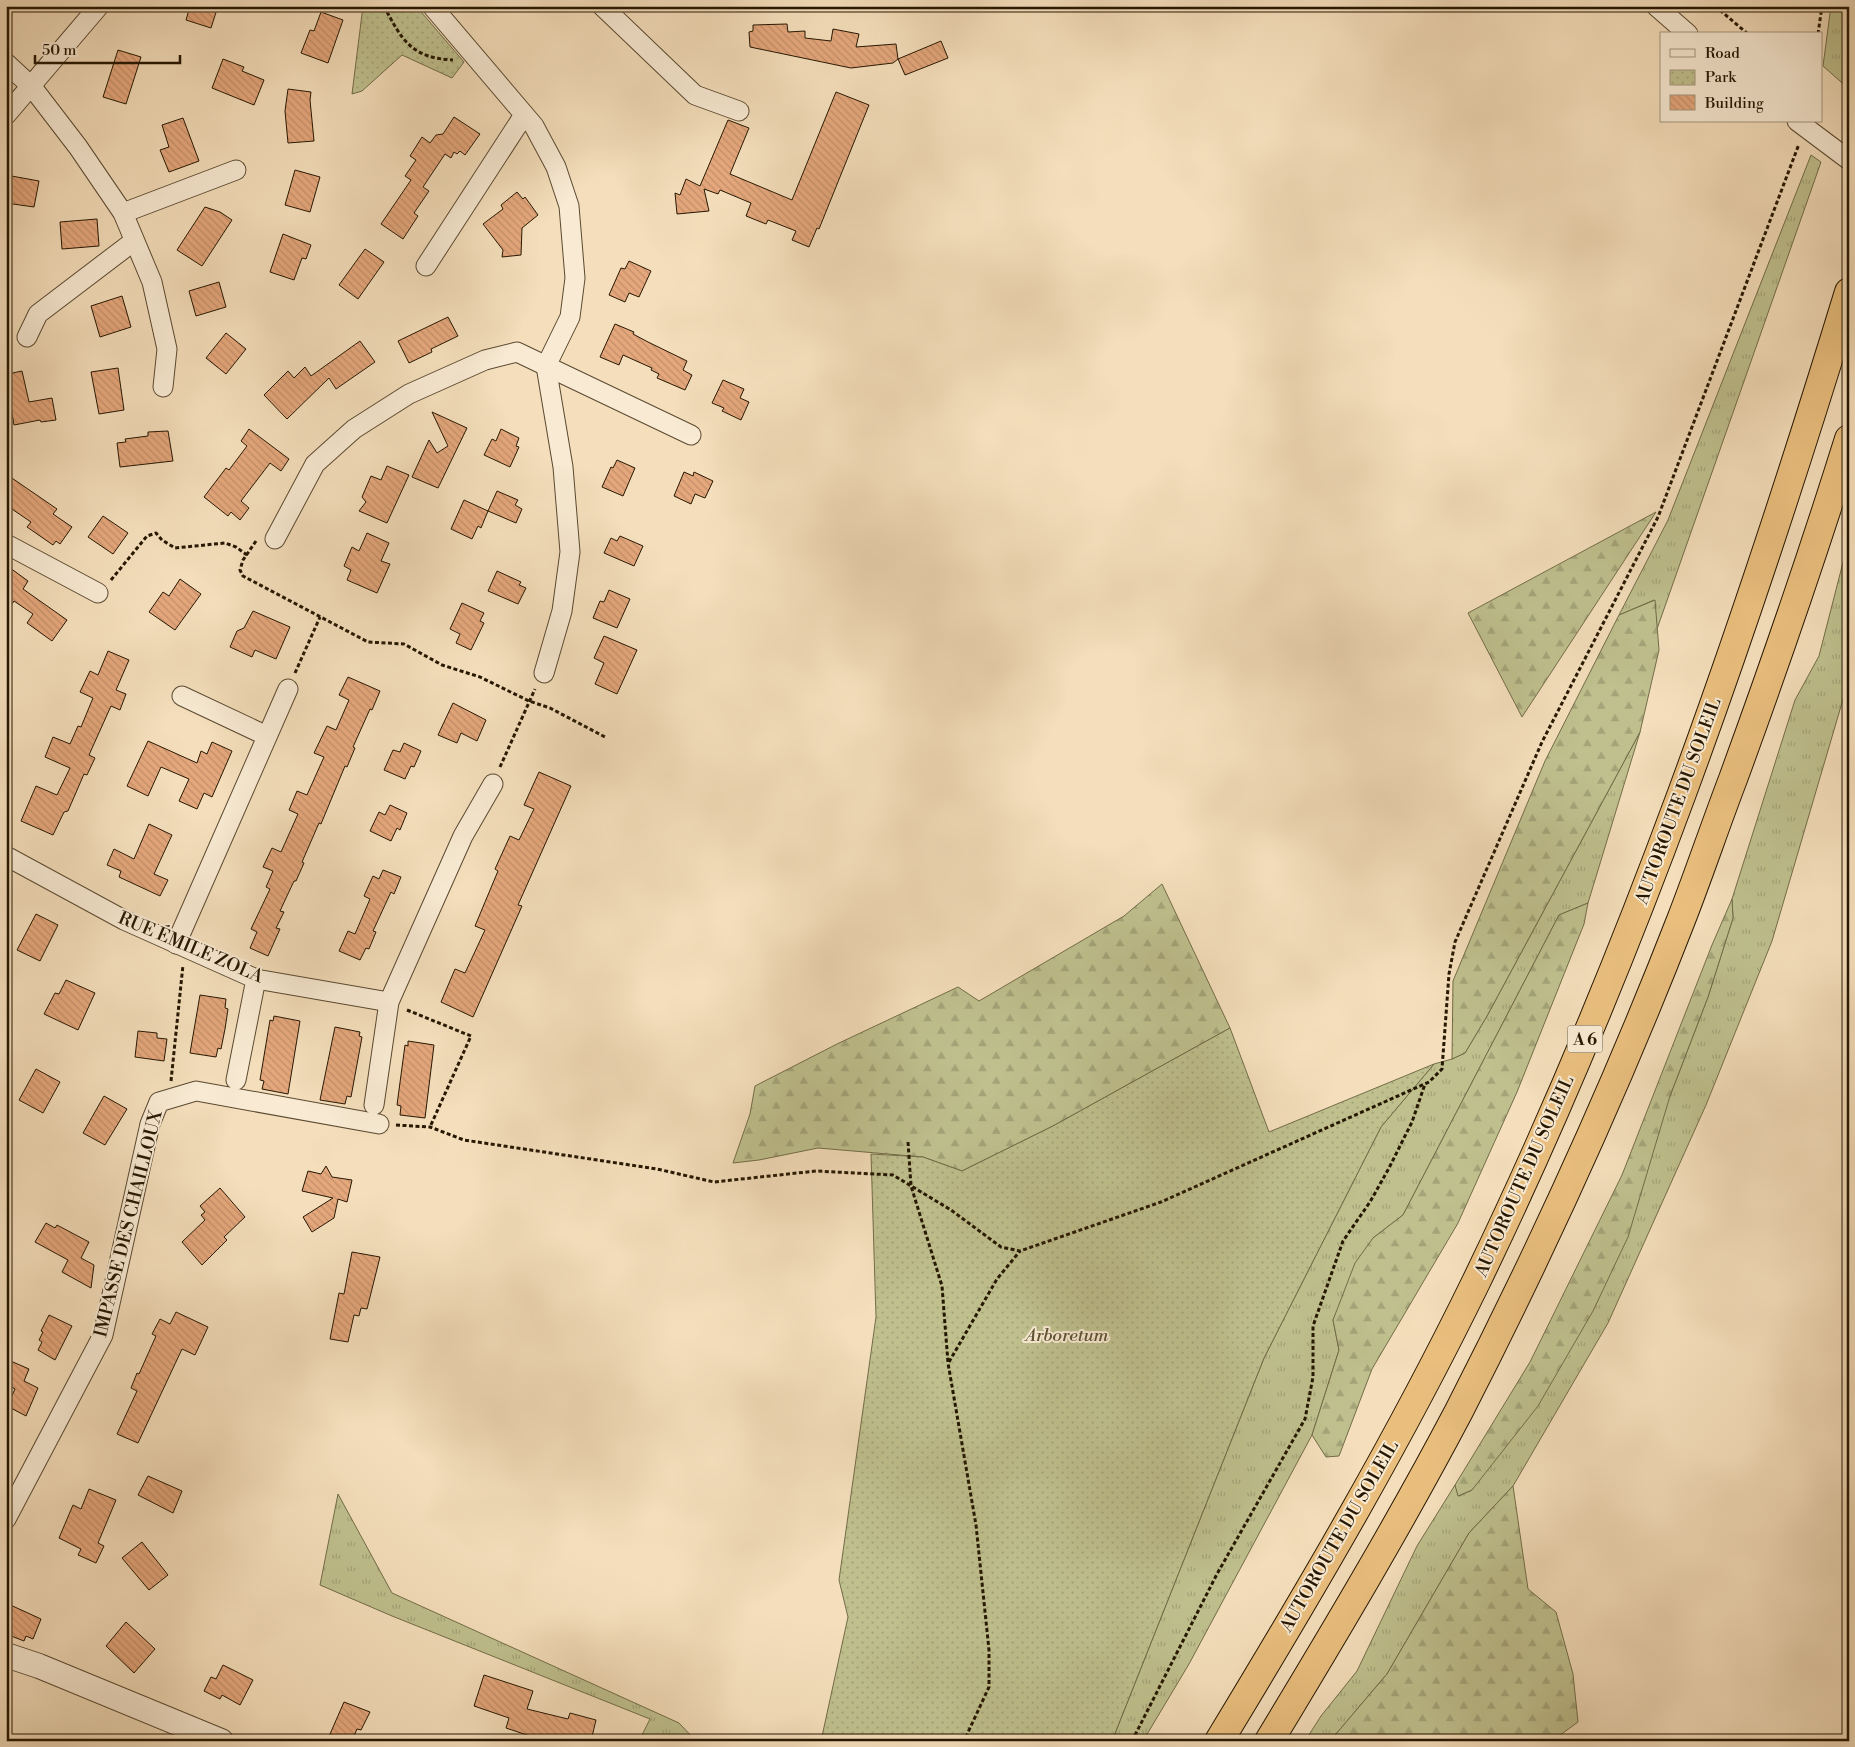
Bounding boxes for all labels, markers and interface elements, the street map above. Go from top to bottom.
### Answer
scale bar [35,32,180,64]
legend [1660,32,1822,122]
text: 50 m [42,41,76,60]
text: Road [1705,44,1740,63]
text: Park [1705,68,1737,87]
text: Building [1704,94,1764,113]
street label: AUTOROUTE DU SOLEIL [1630,695,1727,908]
street label: RUE ÉMILE ZOLA [115,907,267,989]
road number: A 6 [1568,1026,1602,1052]
street label: AUTOROUTE DU SOLEIL [1469,1072,1579,1281]
street label: IMPASSE DES CHAILLOUX [89,1108,168,1340]
park label: Arboretum [1024,1324,1109,1347]
street label: AUTOROUTE DU SOLEIL [1274,1436,1404,1637]

